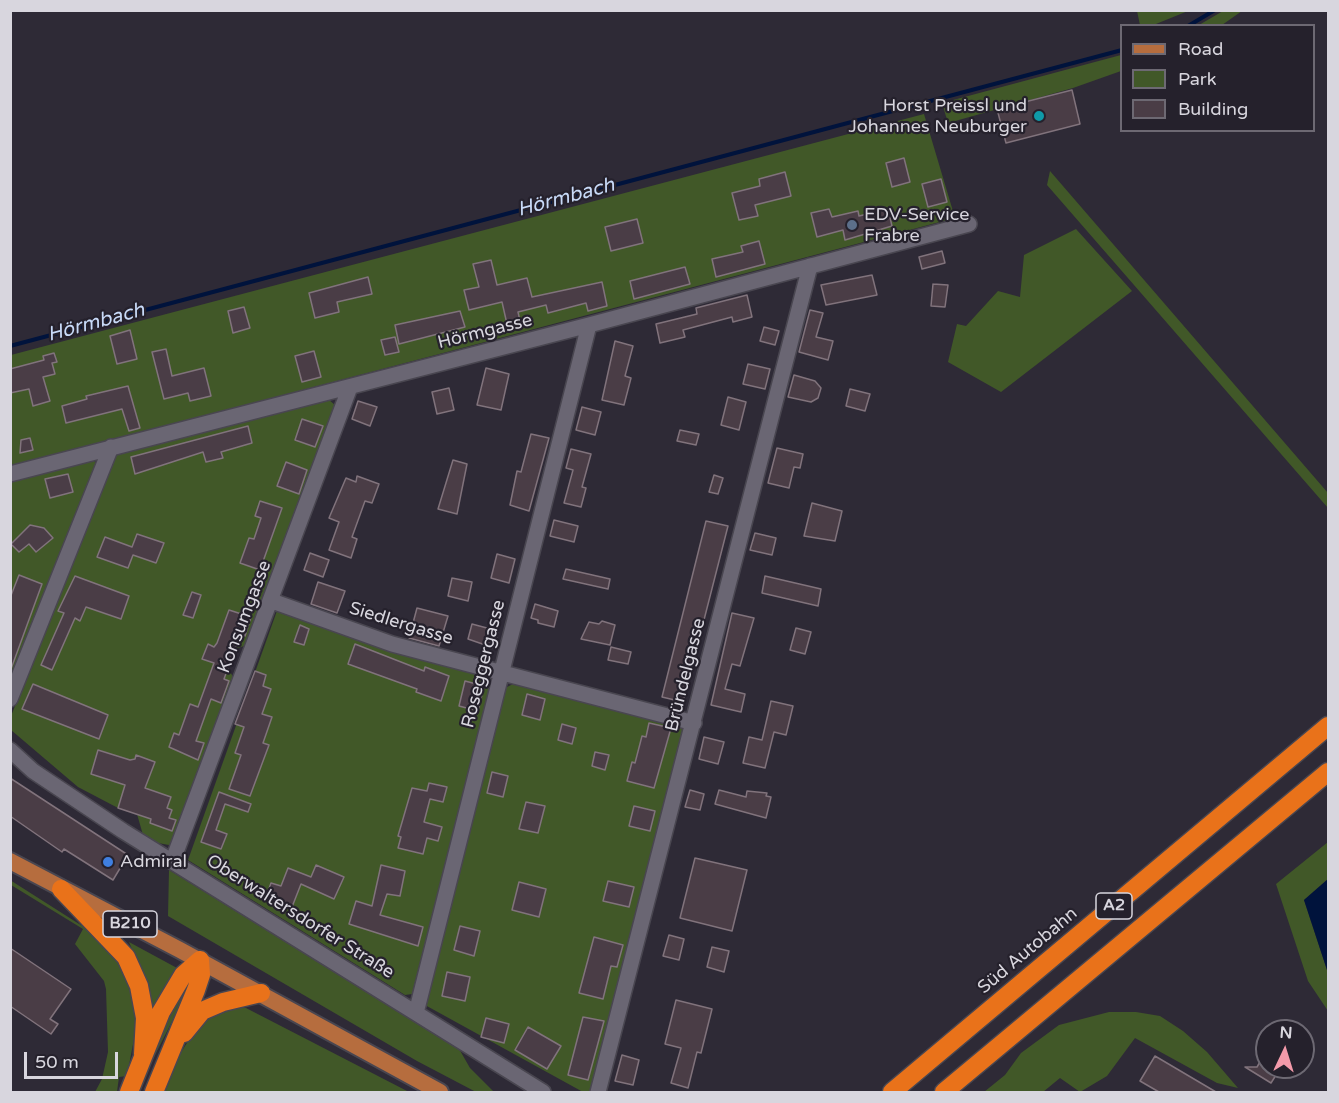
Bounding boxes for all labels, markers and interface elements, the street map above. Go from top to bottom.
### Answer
legend [1120,24,1315,132]
text: Road [1178,38,1223,60]
text: Park [1178,68,1216,90]
place label: Horst Preissl und Johannes Neuburger [848,95,1027,138]
text: Building [1178,98,1248,120]
marker: Horst Preissl und Johannes Neuburger [1032,109,1046,123]
water label: Hörmbach [515,174,617,222]
place label: EDV-Service Frabre [864,204,970,246]
marker: EDV-Service Frabre [845,218,859,232]
water label: Hörmbach [45,299,147,347]
street label: Hörmgasse [436,310,534,354]
street label: Konsumgasse [214,558,276,676]
street label: Siedlergasse [347,598,455,650]
street label: Roseggergasse [458,598,510,730]
street label: Bründelgasse [661,616,711,734]
street label: Oberwaltersdorfer Straße [202,850,398,984]
place label: Admiral [120,851,187,873]
marker: Admiral [101,855,115,869]
road number: A2 [1096,893,1132,919]
street label: Süd Autobahn [974,903,1082,999]
road number: B210 [103,911,157,937]
north arrow [1255,1019,1315,1079]
text: N [1279,1023,1293,1043]
scale bar [27,1040,122,1078]
text: 50 m [35,1051,79,1073]

